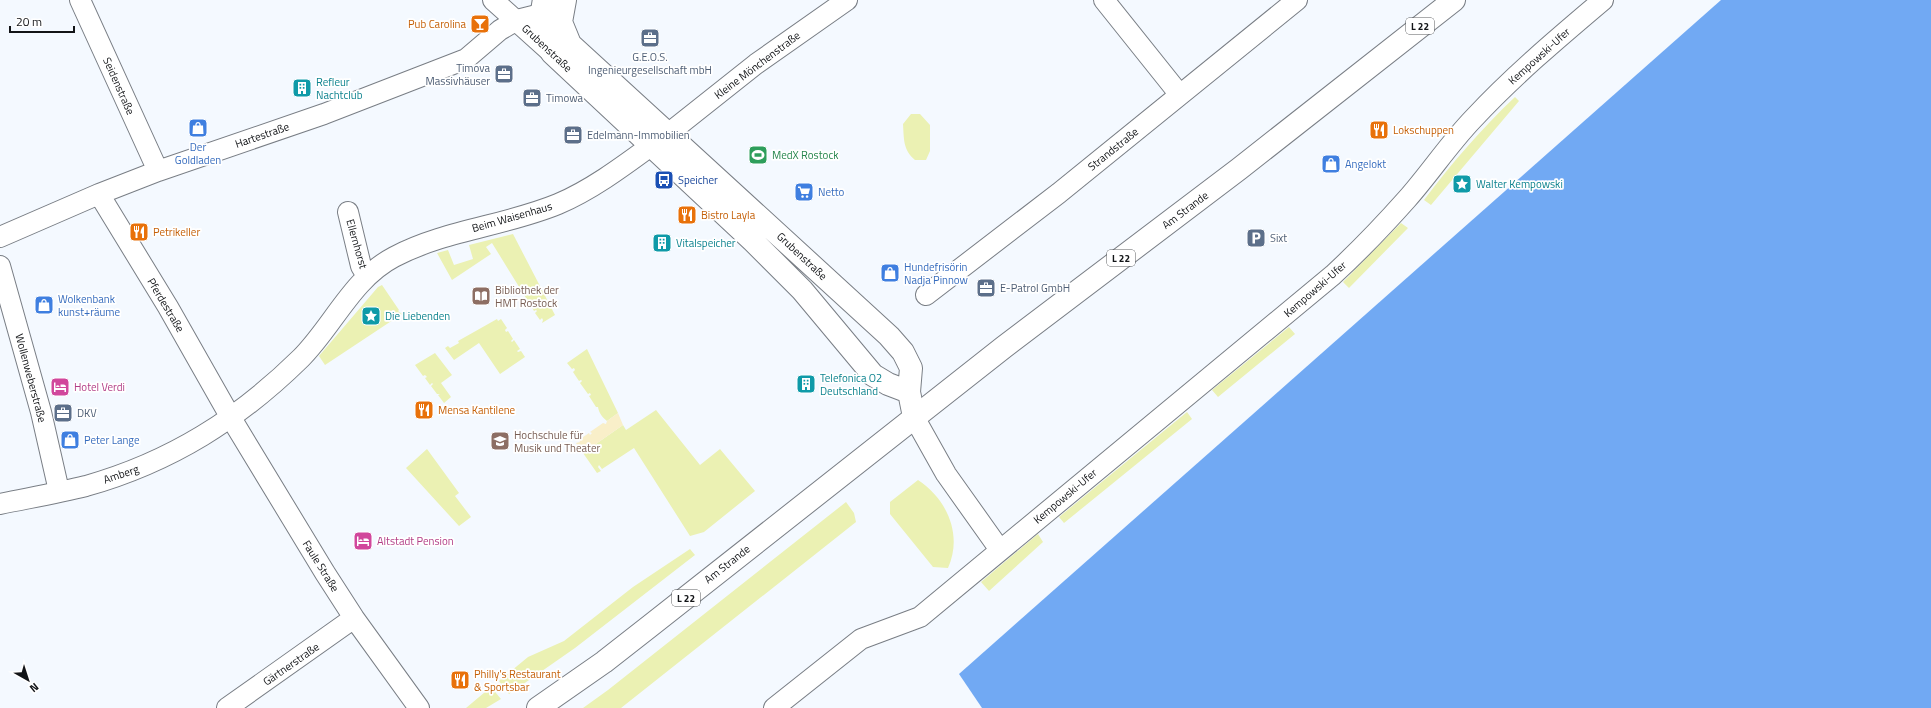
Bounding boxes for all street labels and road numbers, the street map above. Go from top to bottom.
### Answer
road number: L 22 [1406,18,1434,34]
street label: Grubenstraße [518,20,576,76]
street label: Kempowski-Ufer [1505,24,1574,88]
street label: Kleine Mönchenstraße [711,27,804,103]
street label: Seidenstraße [99,55,139,118]
street label: Hartestraße [233,118,292,152]
street label: Strandstraße [1084,123,1142,174]
street label: Am Strande [1158,187,1212,233]
street label: Beim Waisenhaus [470,198,554,236]
street label: Ellernhorst [342,217,372,271]
street label: Grubenstraße [773,228,831,284]
road number: L 22 [1107,250,1135,266]
street label: Kempowski-Ufer [1280,257,1350,321]
street label: Pferdestraße [143,275,189,336]
street label: Wollenweberstraße [11,332,51,424]
street label: Amberg [101,460,141,488]
street label: Kempowski-Ufer [1030,465,1100,527]
street label: Faule Straße [299,537,343,595]
street label: Am Strande [701,541,754,587]
road number: L 22 [672,590,700,606]
street label: Gärtnerstraße [260,638,323,689]

